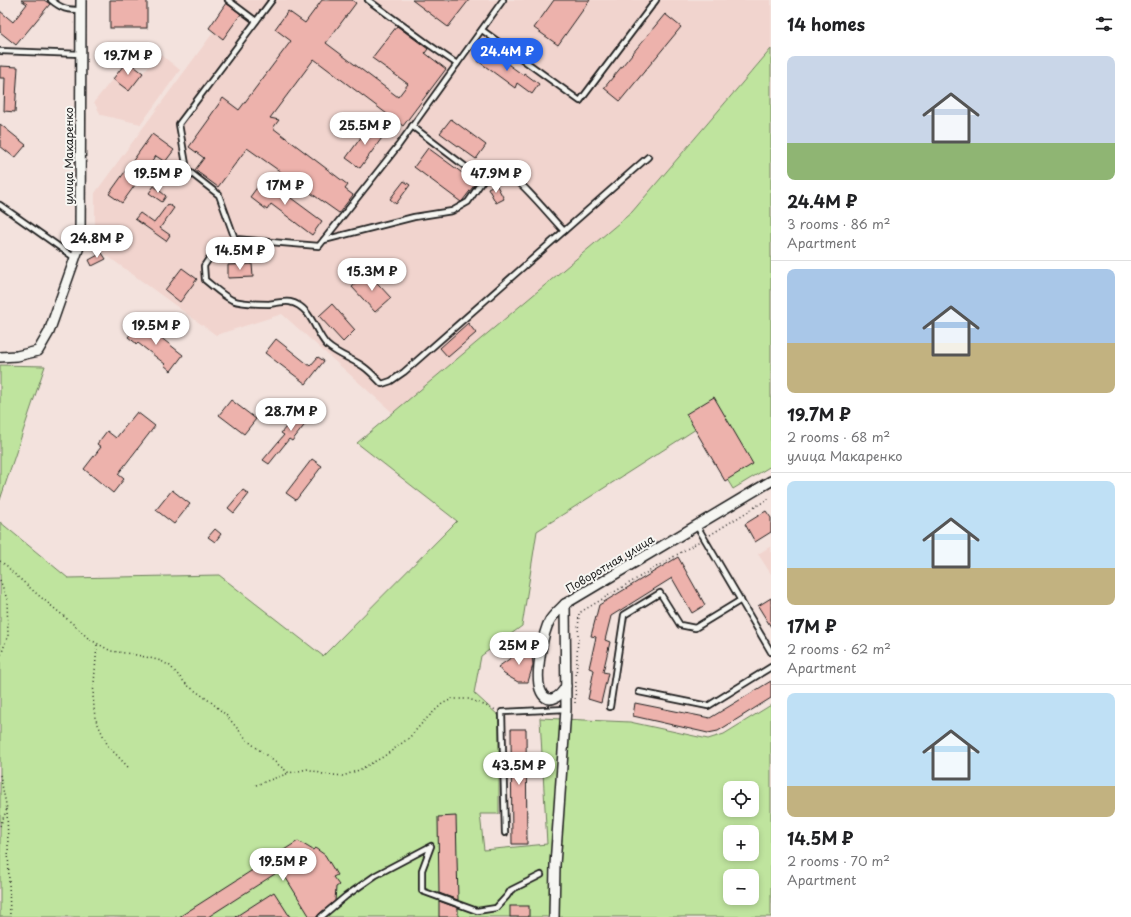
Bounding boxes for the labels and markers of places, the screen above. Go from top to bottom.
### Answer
pin: 24.4M ₽ [470,38,544,72]
pin: 19.7M ₽ [91,42,165,76]
pin: 25.5M ₽ [328,112,402,146]
pin: 19.5M ₽ [121,160,195,194]
pin: 47.9M ₽ [459,160,533,194]
pin: 17M ₽ [257,172,313,206]
pin: 24.8M ₽ [60,225,134,259]
pin: 14.5M ₽ [203,237,277,271]
pin: 15.3M ₽ [335,258,409,292]
pin: 19.5M ₽ [119,312,193,346]
pin: 28.7M ₽ [254,398,328,432]
pin: 25M ₽ [491,632,547,666]
pin: 43.5M ₽ [482,752,556,786]
pin: 19.5M ₽ [246,848,320,882]

